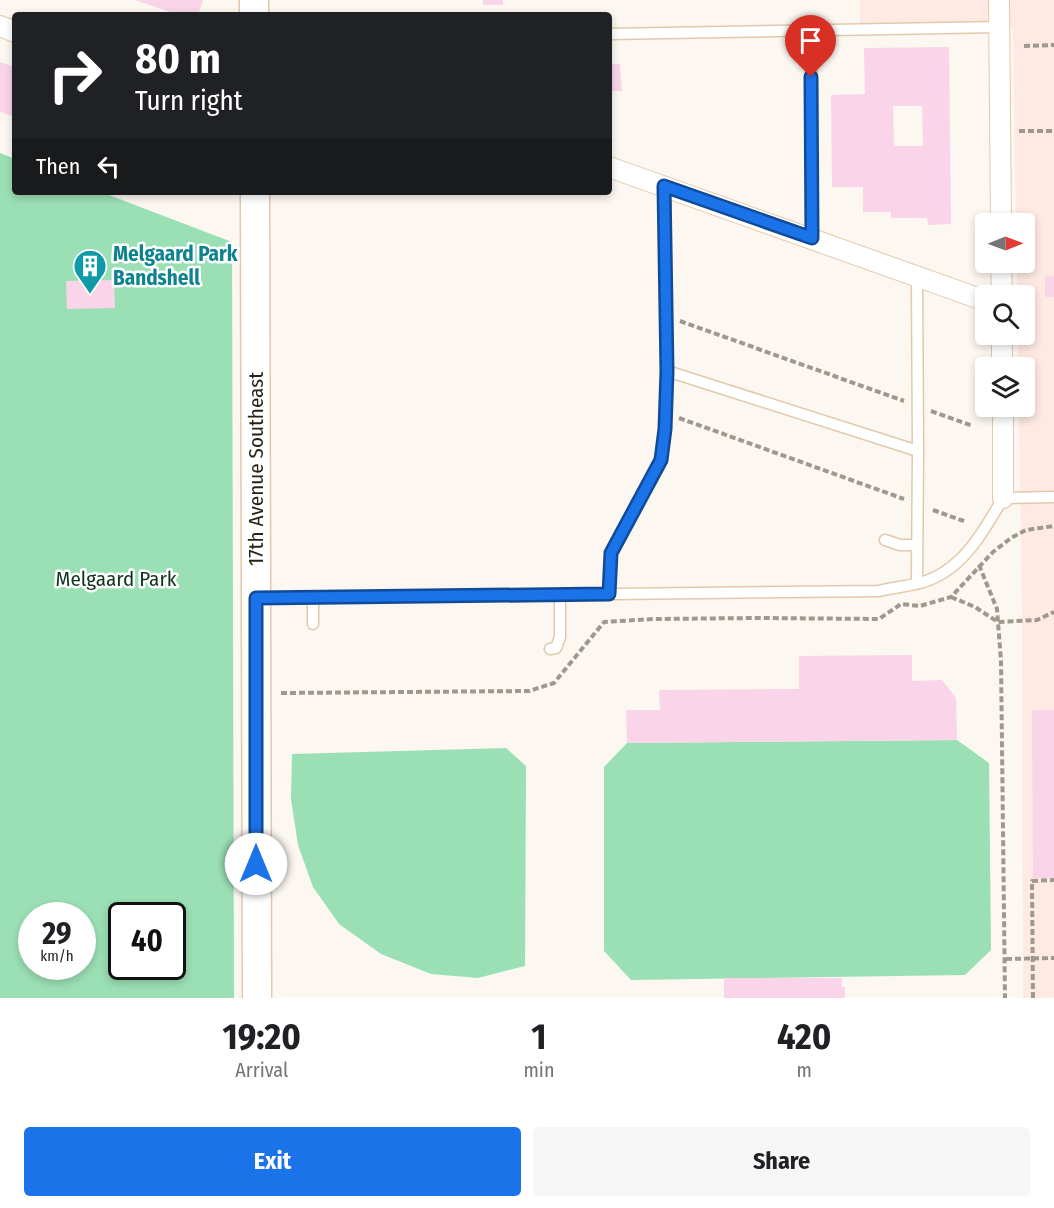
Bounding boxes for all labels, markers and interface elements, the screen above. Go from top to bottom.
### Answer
pin [785,15,836,77]
icon: arrive [794,24,827,57]
text: 80 m [135,34,221,84]
icon: right [36,36,114,114]
text: Turn right [135,85,243,117]
icon: left [92,150,125,183]
text: Then [36,153,80,180]
north arrow [975,213,1035,273]
map controls [975,213,1035,417]
place label: Melgaard Park Bandshell [113,241,238,291]
building icon: Melgaard Park Bandshell [72,248,108,295]
button: search [975,285,1035,345]
button: layers [975,357,1035,417]
street label: 17th Avenue Southeast [243,372,269,566]
park label: Melgaard Park [55,566,177,592]
position arrow [224,832,288,896]
speed limit sign: 40 [108,902,186,980]
text: 29 [42,916,72,952]
text: km/h [40,947,74,965]
text: 19:20 [223,1015,301,1059]
text: 1 [531,1015,547,1059]
text: 420 [777,1015,831,1059]
text: Arrival [235,1058,288,1082]
text: min [523,1058,554,1082]
text: m [797,1058,812,1082]
button: Exit [24,1127,521,1196]
button: Share [533,1127,1030,1196]

